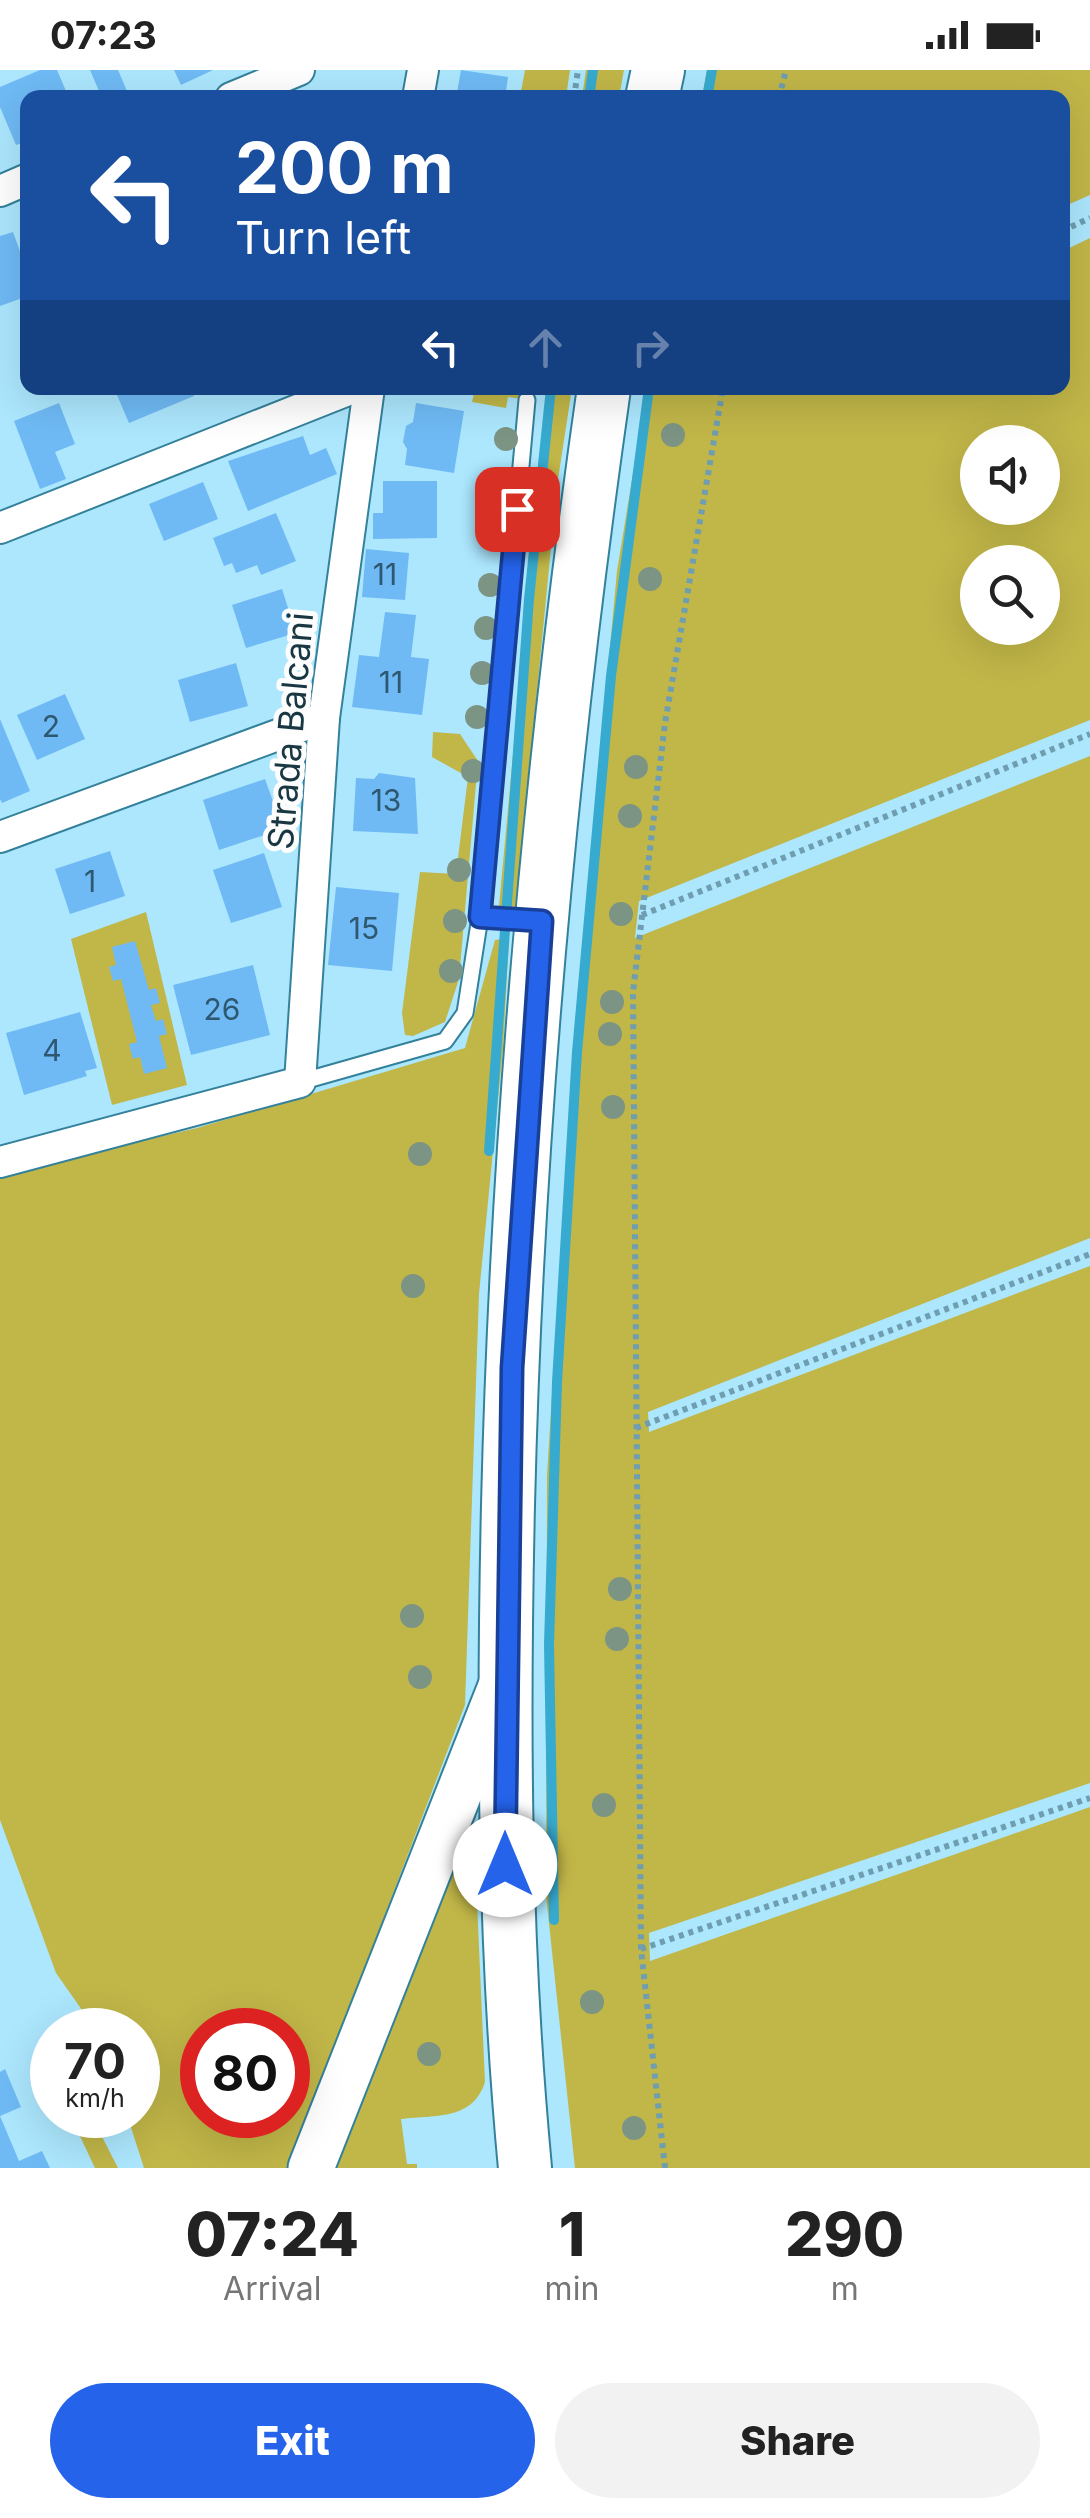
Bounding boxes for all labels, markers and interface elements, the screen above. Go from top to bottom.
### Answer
text: 07:23 [50,12,157,58]
text: 200 m [235,125,454,210]
icon: left [70,130,200,260]
text: Turn left [235,210,411,265]
icon: left [413,320,468,375]
icon: ahead [518,320,573,375]
icon: right [623,320,678,375]
map controls [960,425,1060,645]
button: sound [960,425,1060,525]
pin [475,467,560,552]
icon: arrive [490,482,545,537]
button: search [960,545,1060,645]
house number: 11 [373,556,397,592]
street label: Strada Balcani [259,611,321,851]
house number: 11 [379,664,403,700]
house number: 2 [42,708,60,744]
house number: 13 [371,782,401,818]
house number: 1 [84,863,96,899]
house number: 15 [349,910,379,946]
house number: 26 [204,991,240,1027]
house number: 4 [42,1032,62,1068]
position arrow [453,1813,557,1917]
speed limit sign: 80 [180,2008,310,2138]
text: 70 [64,2031,126,2091]
text: km/h [65,2083,125,2113]
text: 07:24 [186,2198,359,2270]
text: 1 [559,2198,585,2270]
text: 290 [785,2198,904,2270]
text: Arrival [223,2269,322,2308]
text: min [545,2269,599,2308]
text: m [831,2269,859,2308]
button: Exit [50,2383,535,2498]
button: Share [555,2383,1040,2498]

